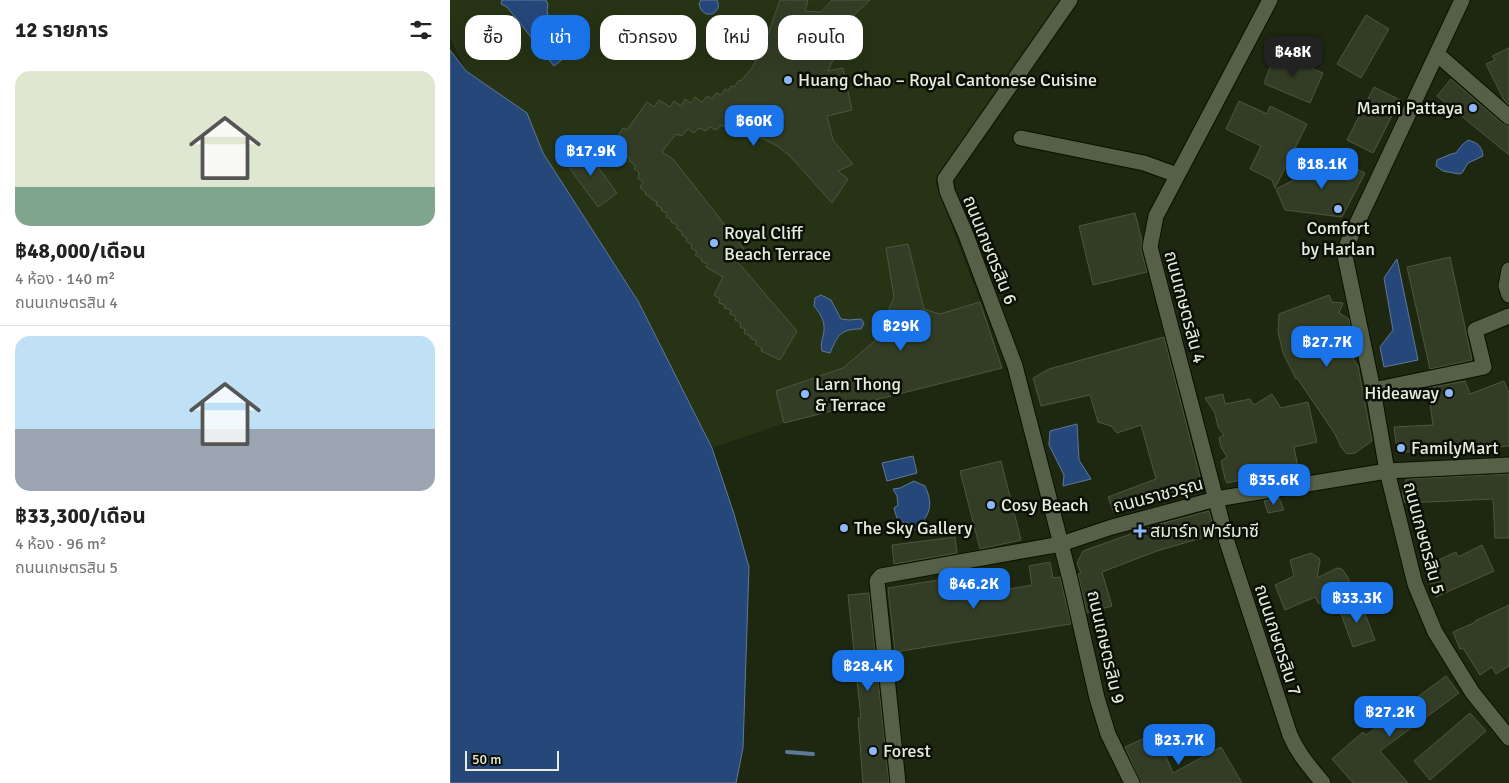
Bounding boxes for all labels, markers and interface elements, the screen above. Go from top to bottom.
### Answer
chip: ซื้อ [465,15,521,60]
chip: เช่า [531,15,590,60]
chip: ตัวกรอง [600,15,696,60]
chip: ใหม่ [706,15,768,60]
chip: คอนโด [778,15,863,60]
icon: filters [407,16,435,44]
text: 12 รายการ [15,17,109,43]
pin: ฿48K [1263,36,1323,78]
text: ฿48K [1275,42,1311,62]
place label: Huang Chao – Royal Cantonese Cuisine [798,69,1097,91]
marker: Huang Chao – Royal Cantonese Cuisine [782,74,794,86]
place label: Marni Pattaya [1356,97,1463,119]
marker: Marni Pattaya [1467,102,1479,114]
icon: home [180,103,270,193]
pin: ฿60K [724,104,784,147]
text: ฿60K [736,111,772,131]
pin: ฿17.9K [550,134,632,177]
text: ฿17.9K [566,141,616,161]
pin: ฿18.1K [1281,148,1363,190]
text: ฿18.1K [1297,154,1347,174]
street label: ถนนเกษตรสิน 6 [958,192,1022,308]
marker: Comfort by Harlan [1332,203,1344,215]
place label: Comfort by Harlan [1301,217,1375,260]
place label: Royal Cliff Beach Terrace [724,222,831,265]
marker: Royal Cliff Beach Terrace [708,237,720,249]
text: ฿48,000/เดือน [15,238,146,264]
street label: ถนนเกษตรสิน 4 [1159,248,1211,366]
text: 4 ห้อง · 140 m² [15,269,115,289]
text: ถนนเกษตรสิน 4 [15,293,118,313]
pin: ฿29K [871,310,931,352]
text: ฿29K [883,316,919,336]
pin: ฿27.7K [1286,326,1368,368]
text: ฿27.7K [1302,332,1352,352]
icon: home [180,369,270,459]
place label: Larn Thong & Terrace [815,373,901,416]
place label: Hideaway [1364,382,1440,404]
marker: Hideaway [1443,387,1455,399]
marker: Larn Thong & Terrace [799,388,811,400]
place label: FamilyMart [1411,437,1499,459]
marker: FamilyMart [1395,442,1407,454]
pin: ฿35.6K [1233,464,1315,506]
text: ฿35.6K [1249,470,1299,490]
street label: ถนนราชวรุณ [1110,472,1206,518]
street label: ถนนเกษตรสิน 5 [1398,479,1450,597]
place label: Cosy Beach [1001,494,1089,516]
marker: Cosy Beach [985,499,997,511]
text: ฿33,300/เดือน [15,503,146,529]
place label: The Sky Gallery [854,517,973,539]
place label: สมาร์ท ฟาร์มาซี [1150,520,1259,542]
marker: The Sky Gallery [838,522,850,534]
marker: สมาร์ท ฟาร์มาซี [1134,525,1146,537]
text: 4 ห้อง · 96 m² [15,534,107,554]
text: ถนนเกษตรสิน 5 [15,558,118,578]
pin: ฿46.2K [933,568,1015,610]
text: ฿46.2K [949,574,999,594]
street label: ถนนเกษตรสิน 7 [1250,582,1306,698]
pin: ฿33.3K [1316,582,1398,624]
street label: ถนนเกษตรสิน 9 [1082,588,1130,706]
text: ฿33.3K [1332,588,1382,608]
pin: ฿28.4K [827,650,909,692]
text: ฿28.4K [843,656,893,676]
pin: ฿27.2K [1349,696,1431,738]
text: ฿27.2K [1365,702,1415,722]
pin: ฿23.7K [1138,724,1220,766]
text: ฿23.7K [1154,730,1204,750]
place label: Forest [883,740,931,762]
marker: Forest [867,745,879,757]
scale bar [465,748,559,771]
text: 50 m [472,751,501,768]

